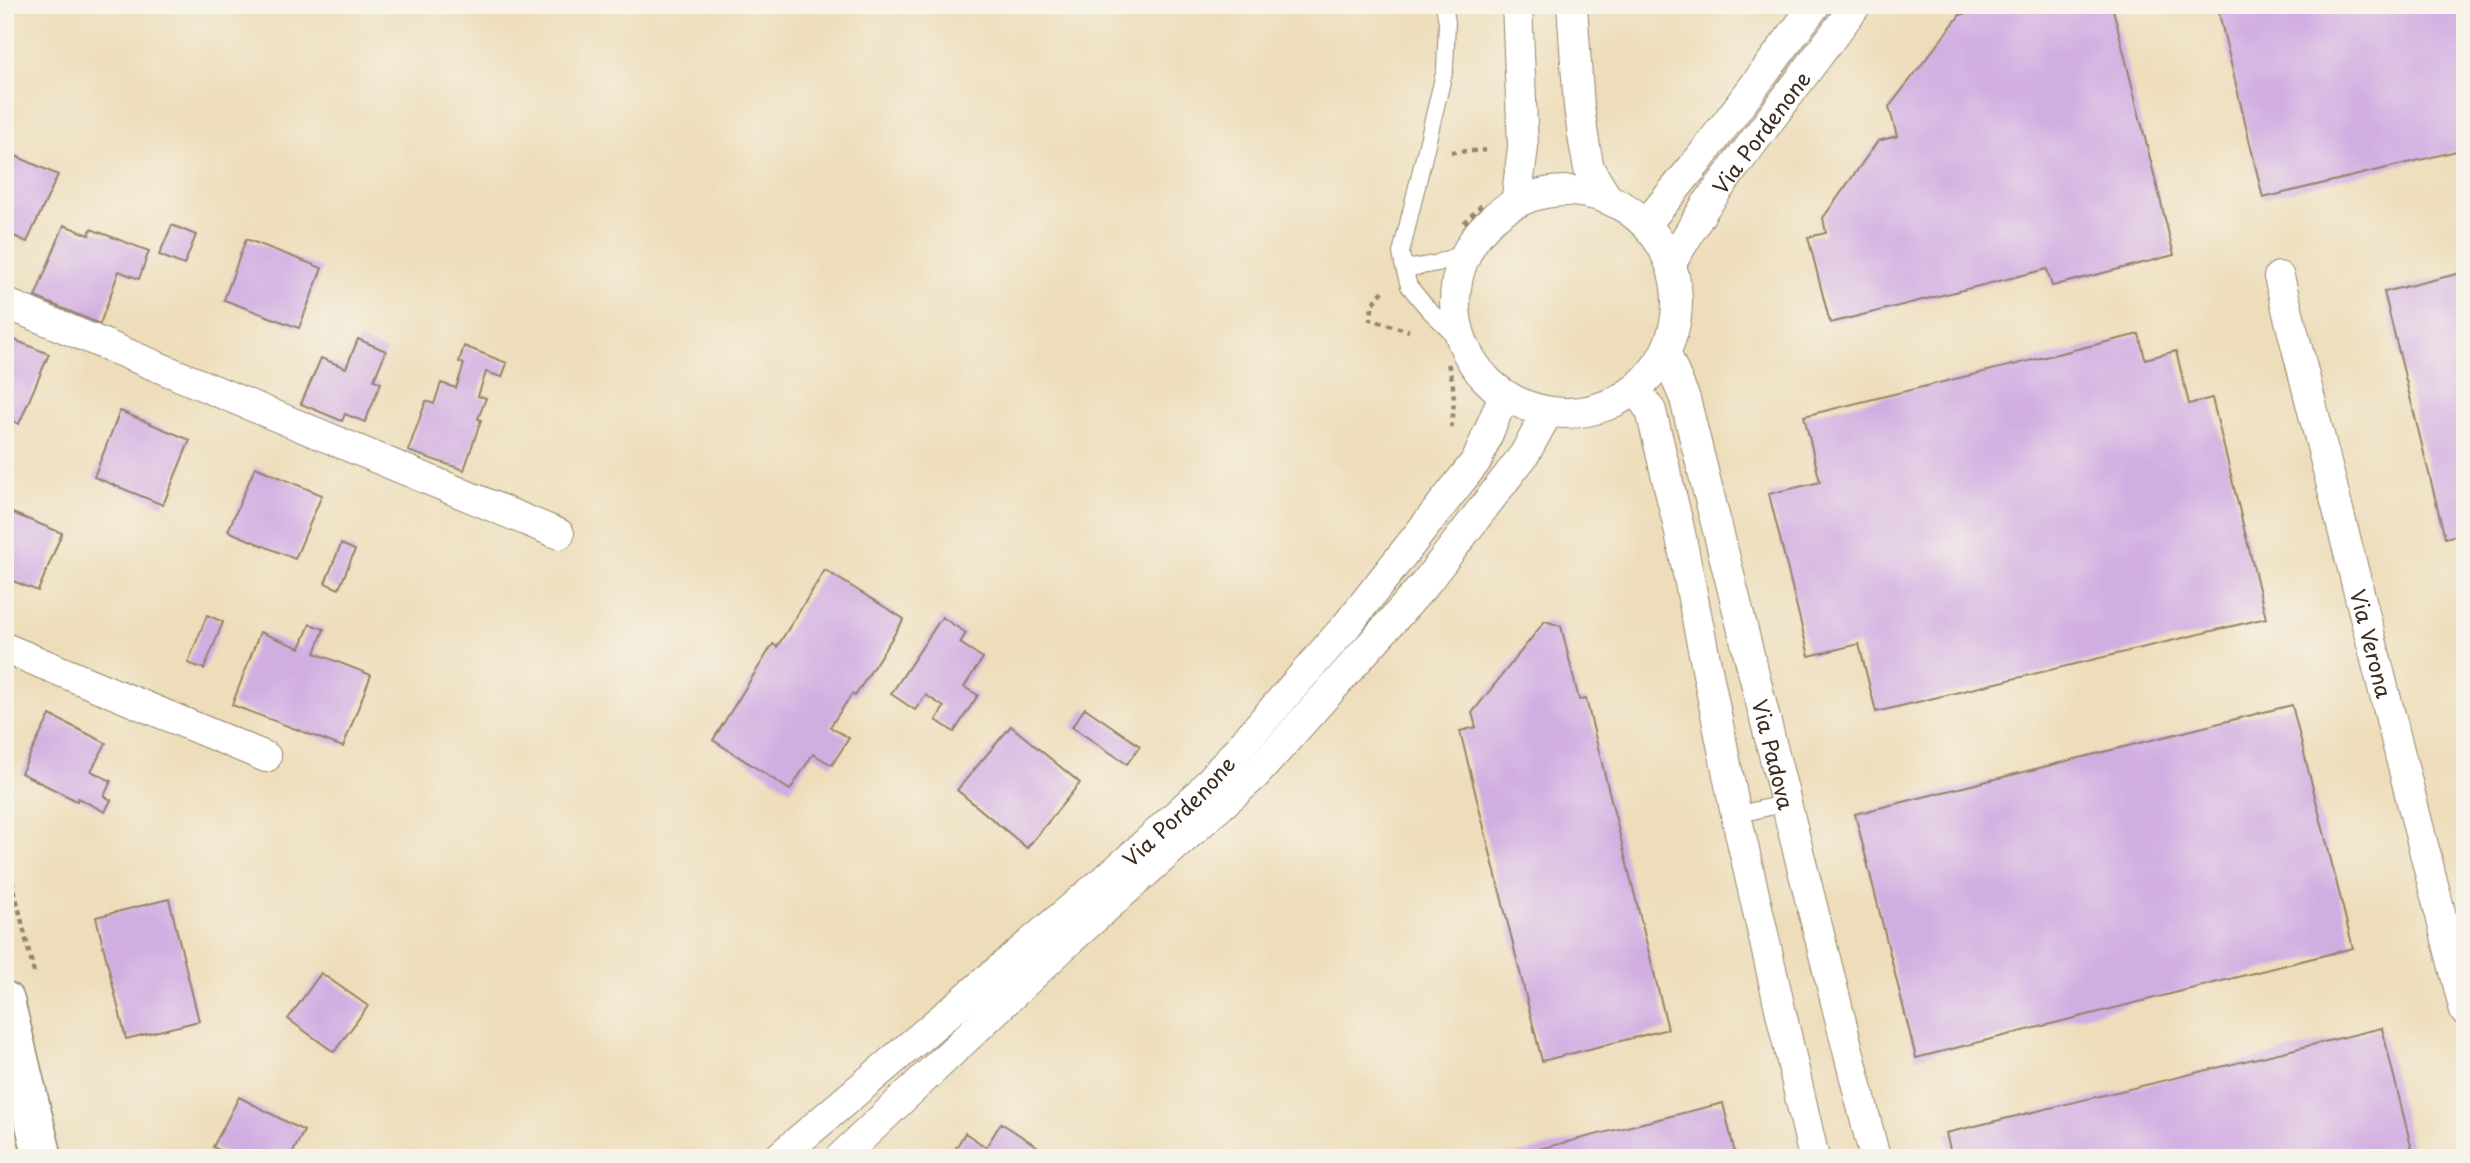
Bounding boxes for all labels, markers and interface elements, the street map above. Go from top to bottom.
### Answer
street label: Via Pordenone [1704,63,1818,200]
street label: Via Verona [2343,586,2401,702]
street label: Via Padova [1745,696,1803,813]
street label: Via Pordenone [1115,748,1242,874]

